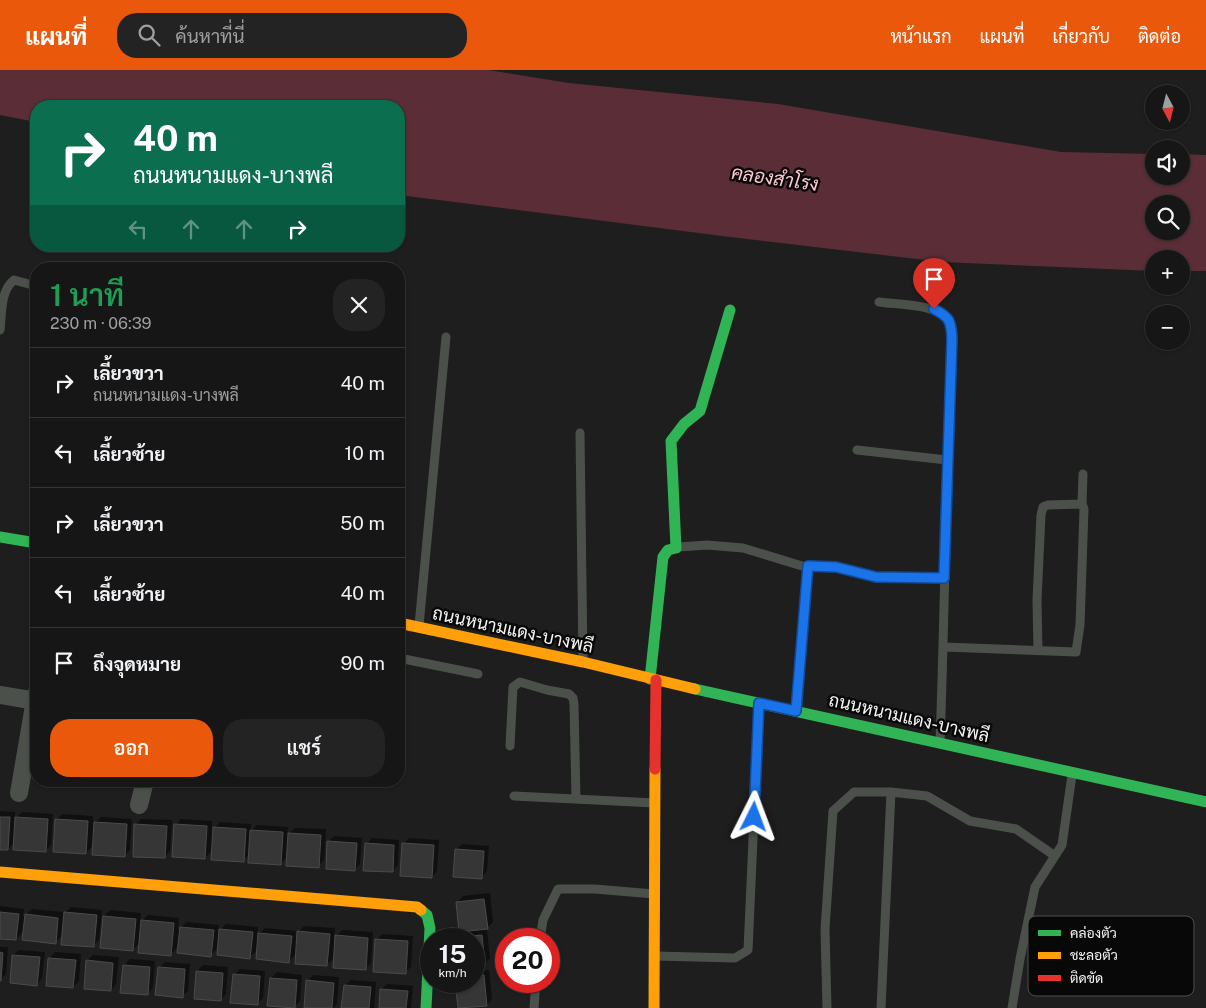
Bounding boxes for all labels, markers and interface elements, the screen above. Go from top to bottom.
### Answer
search box [117,13,467,58]
icon: search [135,21,163,49]
text: แผนที่ [25,22,87,50]
text: ค้นหาที่นี่ [175,25,245,47]
text: หน้าแรก [890,26,952,47]
text: แผนที่ [980,26,1024,47]
text: เกี่ยวกับ [1052,26,1110,47]
text: ติดต่อ [1138,26,1181,47]
north arrow [1145,85,1190,130]
map controls [1145,85,1190,350]
text: 40 m [133,118,218,159]
icon: right [50,120,115,185]
button: sound [1145,140,1190,185]
water label: คลองสำโรง [730,160,820,195]
text: ถนนหนามแดง-บางพลี [133,162,334,188]
button: search [1145,195,1190,240]
icon: left [124,215,152,243]
icon: ahead [177,215,205,243]
icon: ahead [230,215,258,243]
icon: right [283,215,311,243]
button: + [1145,250,1190,295]
pin [913,258,955,309]
icon: arrive [920,265,948,293]
text: 1 นาที [50,277,124,313]
button: close [333,279,385,331]
button: − [1145,305,1190,350]
text: 230 m · 06:39 [50,314,152,333]
text: เลี้ยวขวา [93,362,164,384]
icon: right [50,369,78,397]
text: 40 m [340,372,385,394]
text: ถนนหนามแดง-บางพลี [93,386,239,405]
icon: left [50,439,78,467]
text: 10 m [345,442,385,464]
text: เลี้ยวซ้าย [93,443,165,465]
icon: right [50,509,78,537]
text: 50 m [340,512,385,534]
text: เลี้ยวขวา [93,513,164,535]
icon: left [50,579,78,607]
text: 40 m [340,582,385,604]
text: เลี้ยวซ้าย [93,583,165,605]
street label: ถนนหนามแดง-บางพลี [431,600,596,657]
icon: arrive [50,649,78,677]
text: 90 m [341,652,385,674]
text: ถึงจุดหมาย [93,653,181,675]
street label: ถนนหนามแดง-บางพลี [827,687,992,746]
button: ออก [50,719,213,777]
button: แชร์ [223,719,385,777]
position arrow [727,790,779,842]
legend [1028,916,1194,996]
text: คล่องตัว [1070,925,1117,941]
speed limit sign: 20 [495,928,560,993]
text: 15 [439,939,466,969]
text: ชะลอตัว [1070,947,1118,963]
text: km/h [438,966,467,980]
text: ติดขัด [1070,970,1103,986]

